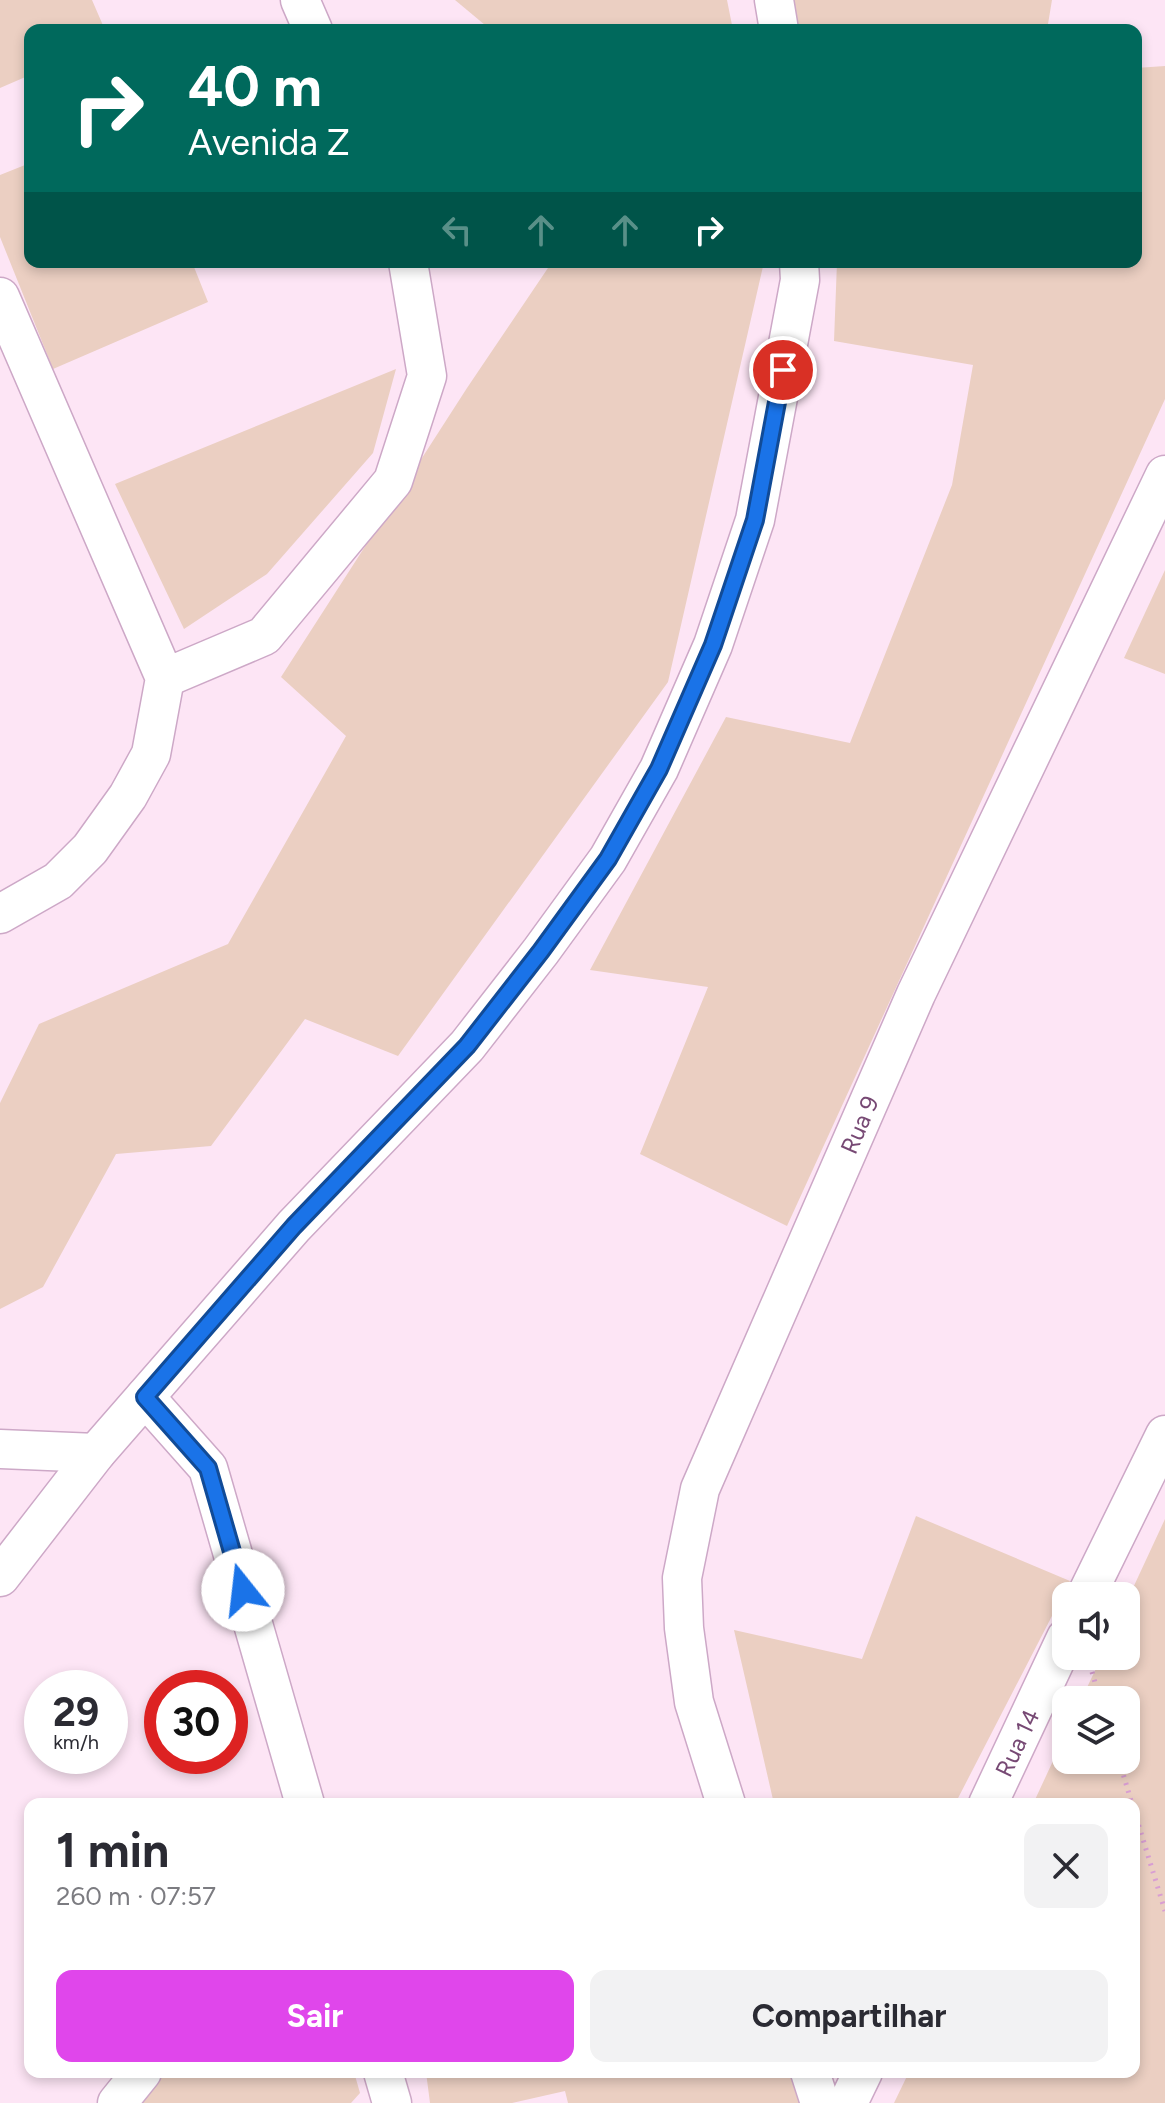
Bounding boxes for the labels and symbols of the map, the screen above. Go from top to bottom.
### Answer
pin [749,336,817,404]
street label: Rua 9 [834,1091,884,1158]
position arrow [201,1548,285,1632]
speed limit sign: 30 [144,1670,248,1774]
street label: Rua 14 [989,1704,1045,1781]

